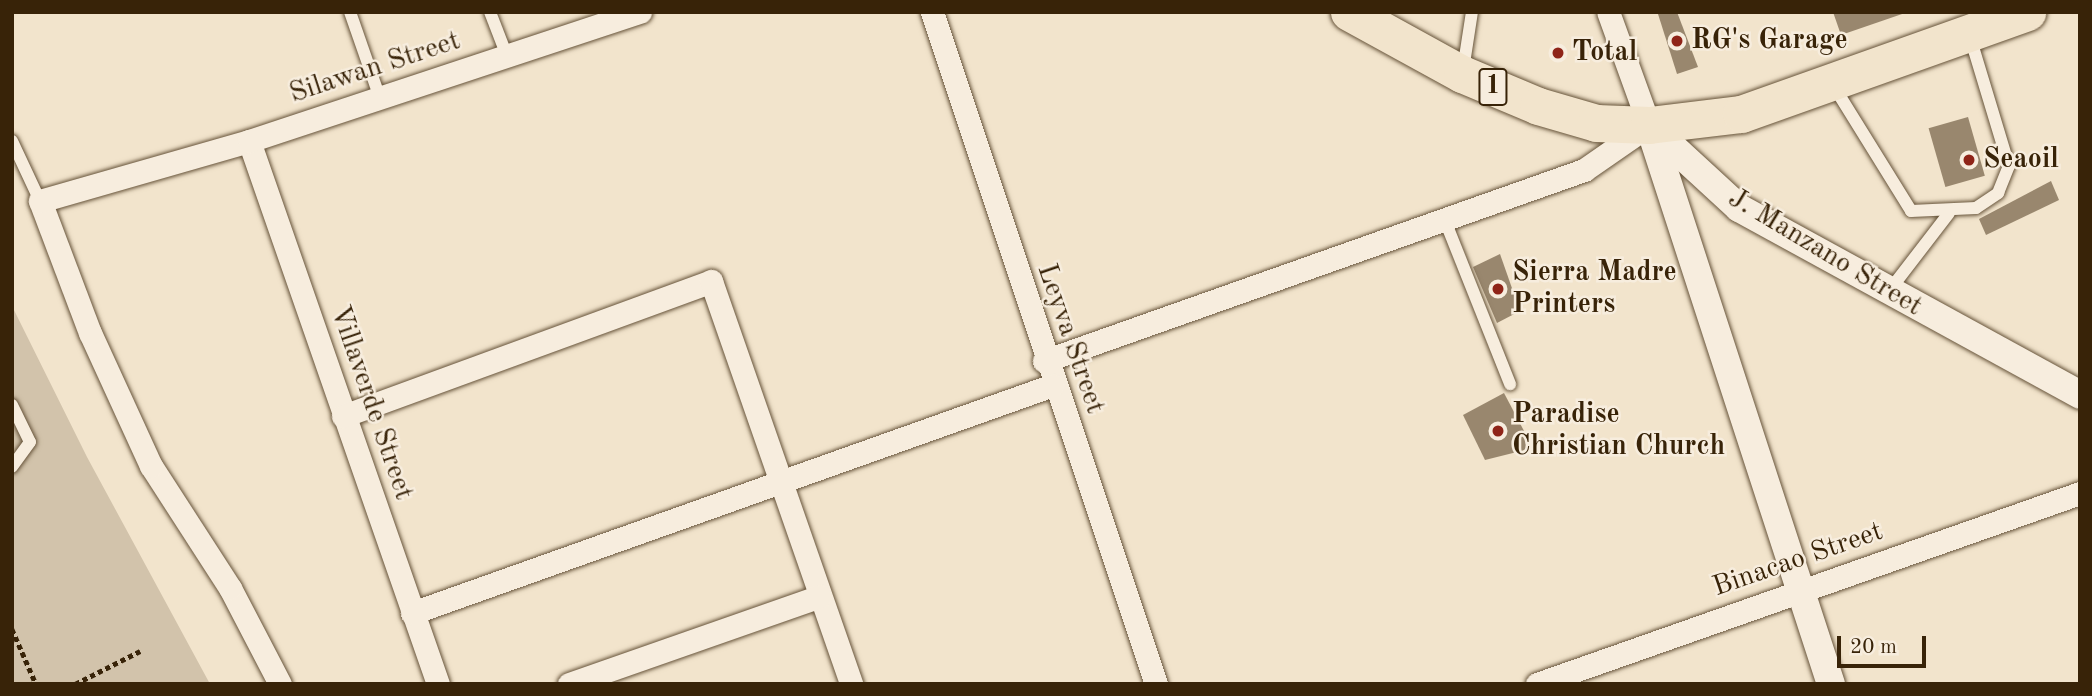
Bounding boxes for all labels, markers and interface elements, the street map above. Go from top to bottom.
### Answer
place label: RG's Garage [1691,24,1848,58]
street label: Silawan Street [285,25,465,111]
marker: RG's Garage [1669,33,1685,49]
place label: Total [1572,36,1637,70]
marker: Total [1550,45,1566,61]
road number: 1 [1477,64,1509,110]
place label: Seaoil [1983,143,2059,177]
marker: Seaoil [1961,152,1977,168]
street label: J. Manzano Street [1722,182,1928,324]
place label: Sierra Madre Printers [1512,256,1677,322]
street label: Leyva Street [1029,260,1111,418]
marker: Sierra Madre Printers [1490,281,1506,297]
street label: Villaverde Street [322,301,420,505]
place label: Paradise Christian Church [1512,398,1725,464]
marker: Paradise Christian Church [1490,423,1506,439]
street label: Binacao Street [1708,515,1888,605]
scale bar [1840,622,1929,666]
text: 20 m [1850,637,1897,658]

